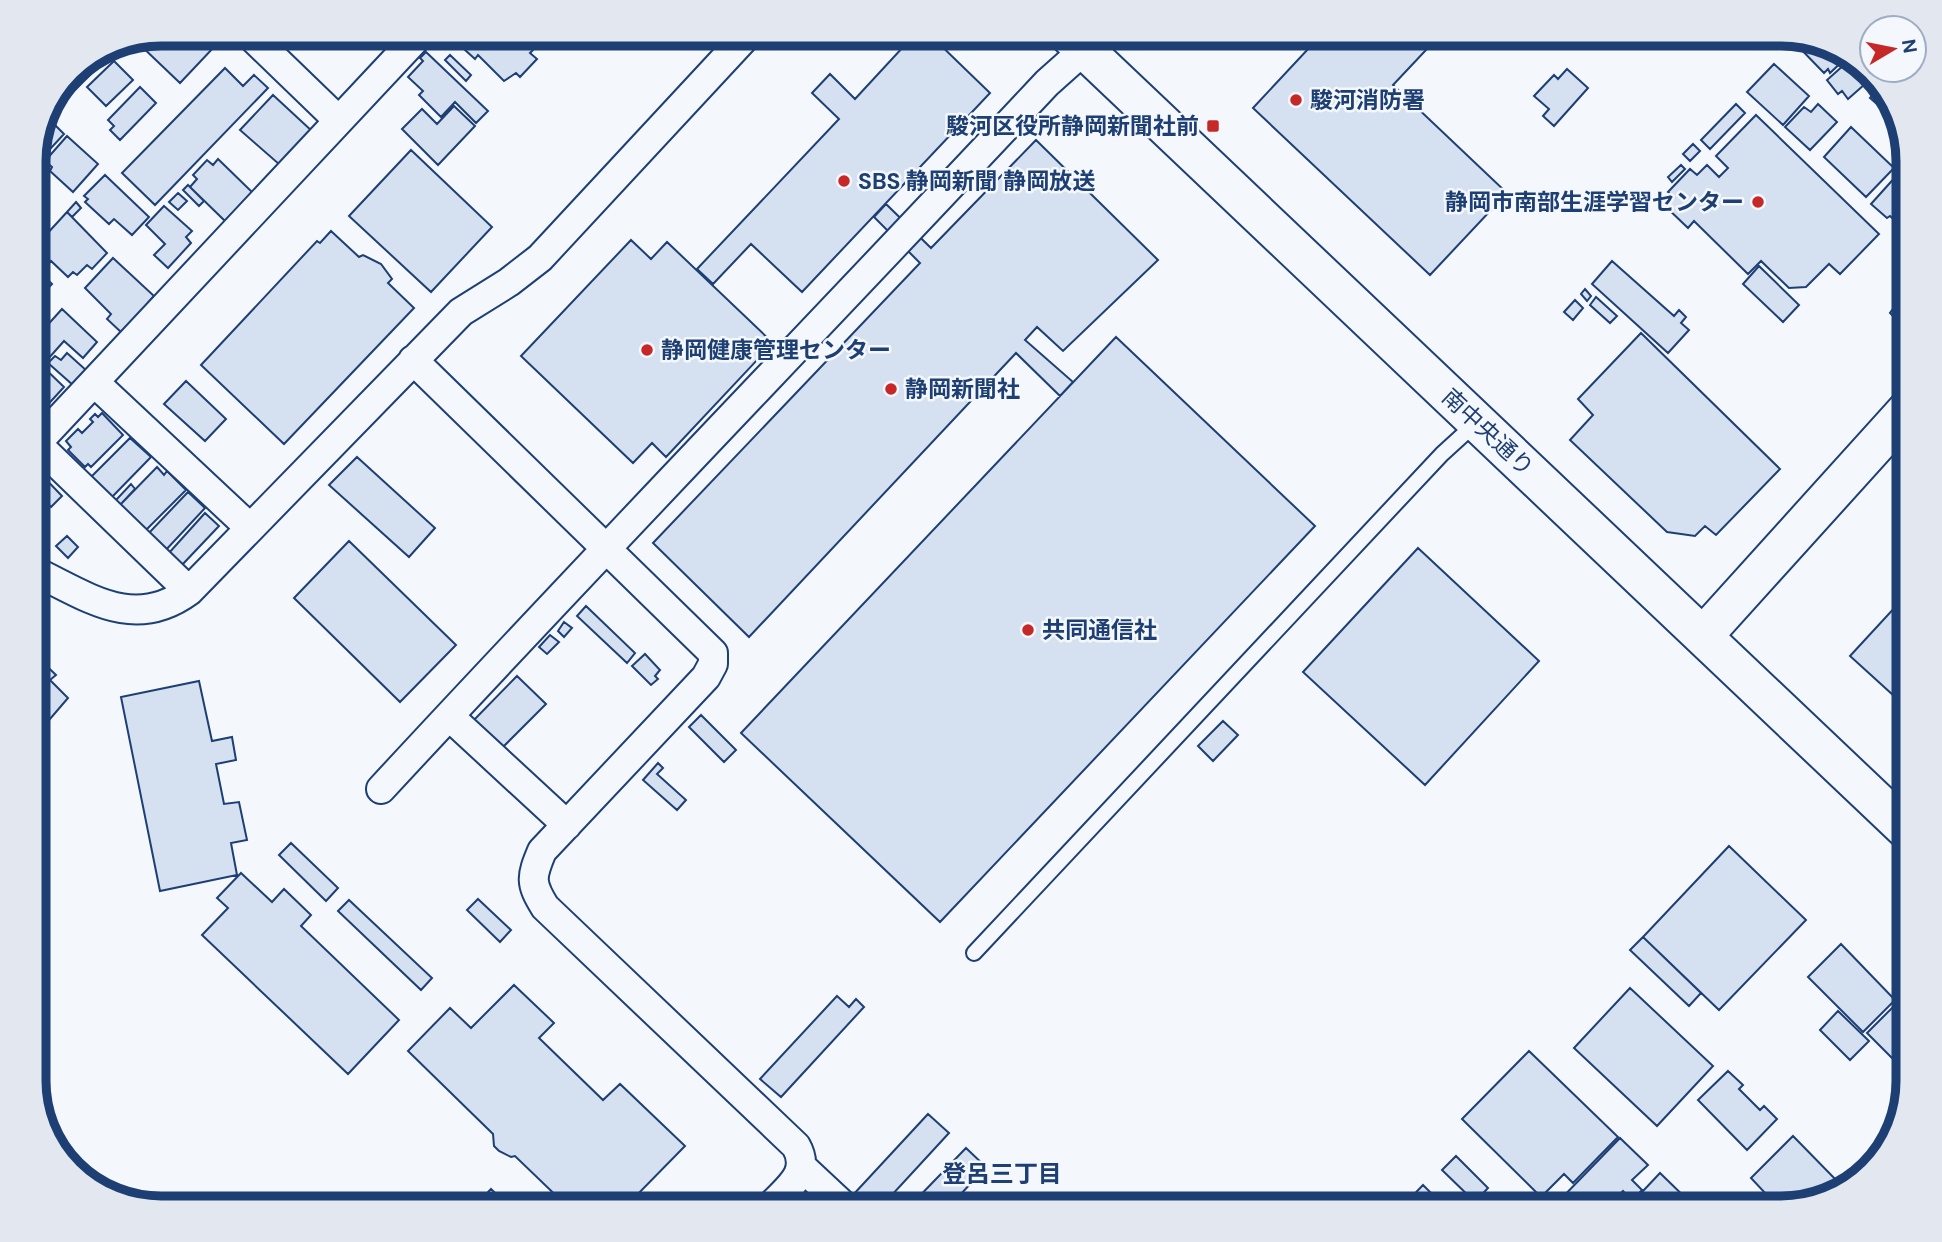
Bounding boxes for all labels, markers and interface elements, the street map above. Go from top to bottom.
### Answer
north arrow [1858,14,1928,84]
text: N [1896,37,1923,55]
place label: 駿河消防署 [1310,85,1425,115]
marker: 駿河消防署 [1288,92,1304,108]
place label: 駿河区役所静岡新聞社前 [946,111,1199,141]
marker: 駿河区役所静岡新聞社前 [1205,118,1221,134]
place label: SBS 静岡新聞 静岡放送 [858,166,1095,196]
marker: SBS 静岡新聞 静岡放送 [836,173,852,189]
place label: 静岡市南部生涯学習センター [1445,187,1744,217]
marker: 静岡市南部生涯学習センター [1750,194,1766,210]
place label: 静岡健康管理センター [661,335,891,365]
marker: 静岡健康管理センター [639,342,655,358]
place label: 静岡新聞社 [905,374,1020,404]
marker: 静岡新聞社 [883,381,899,397]
street label: 南中央通り [1436,382,1540,482]
place label: 共同通信社 [1042,615,1157,645]
marker: 共同通信社 [1020,622,1036,638]
district label: 登呂三丁目 [942,1158,1062,1189]

